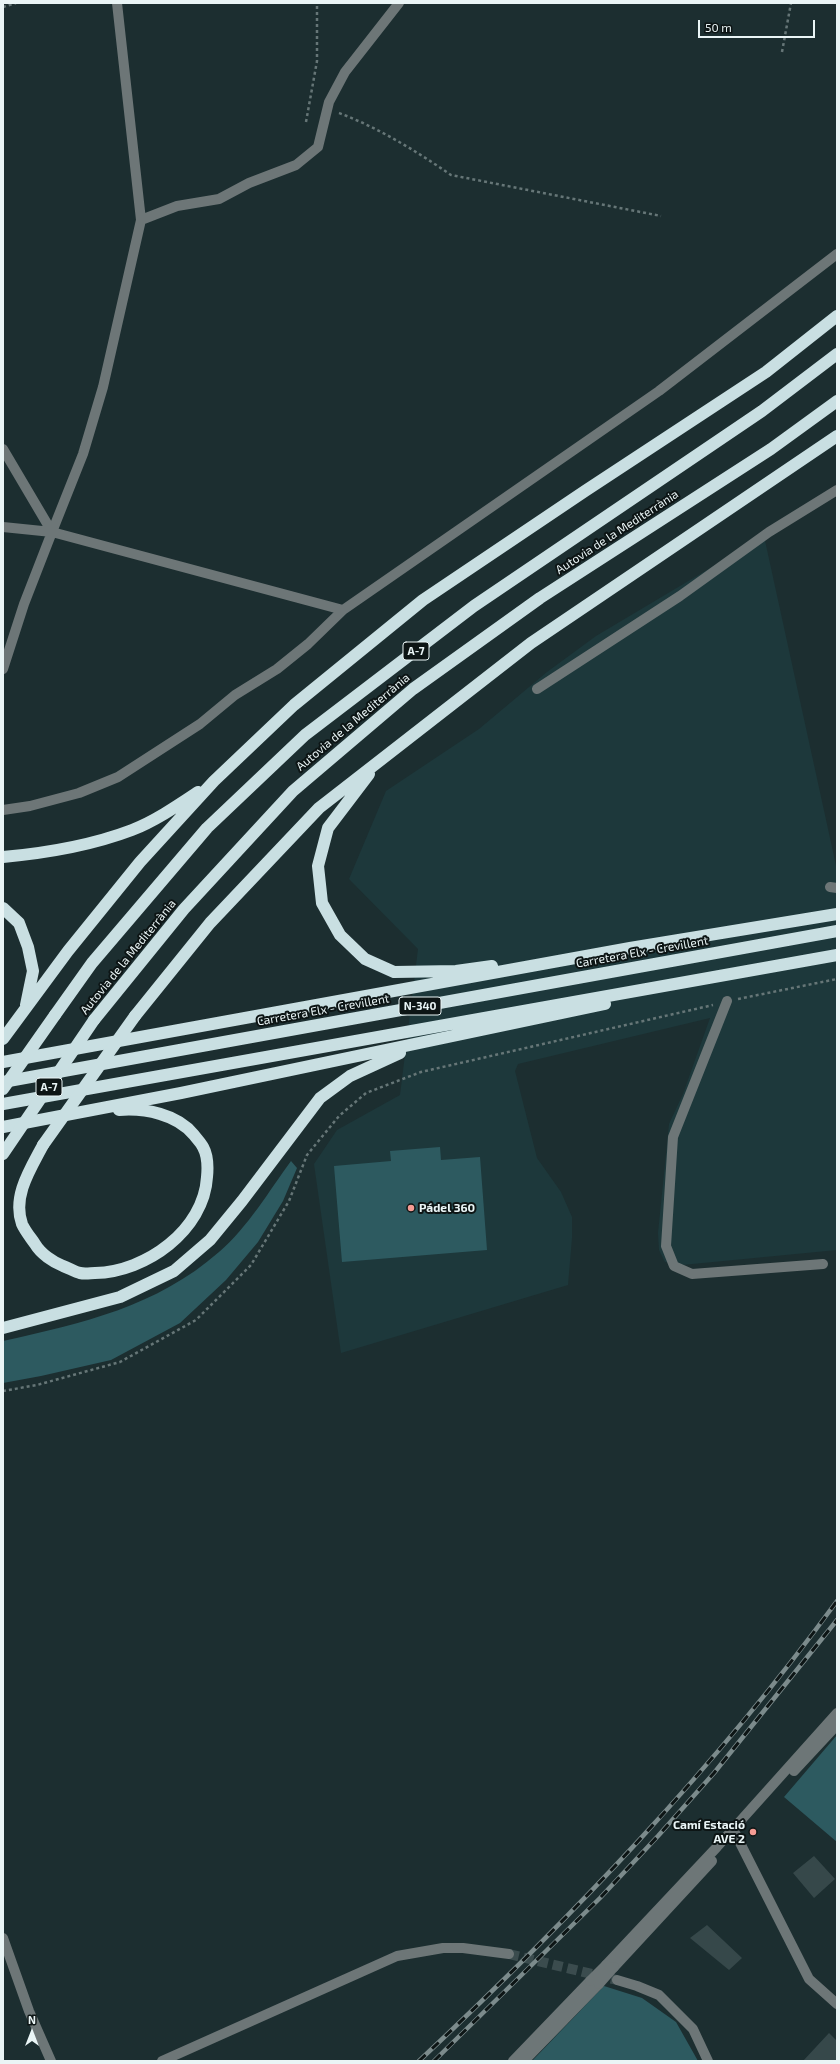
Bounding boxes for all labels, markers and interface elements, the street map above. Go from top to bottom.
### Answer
scale bar [700,12,817,38]
text: 50 m [705,20,732,34]
street label: Autovia de la Mediterrània [553,487,681,577]
road number: A-7 [403,642,429,660]
street label: Autovia de la Mediterrània [293,670,413,774]
street label: Autovia de la Mediterrània [77,897,179,1017]
street label: Carretera Elx - Crevillent [575,933,709,971]
street label: Carretera Elx - Crevillent [256,991,390,1029]
road number: N-340 [399,997,441,1015]
road number: A-7 [36,1078,62,1096]
place label: Pádel 360 [419,1201,475,1215]
marker: Pádel 360 [406,1203,416,1213]
place label: Camí Estació AVE 2 [673,1818,745,1846]
marker: Camí Estació AVE 2 [748,1827,758,1837]
north arrow [12,2012,52,2052]
text: N [28,2013,36,2026]

